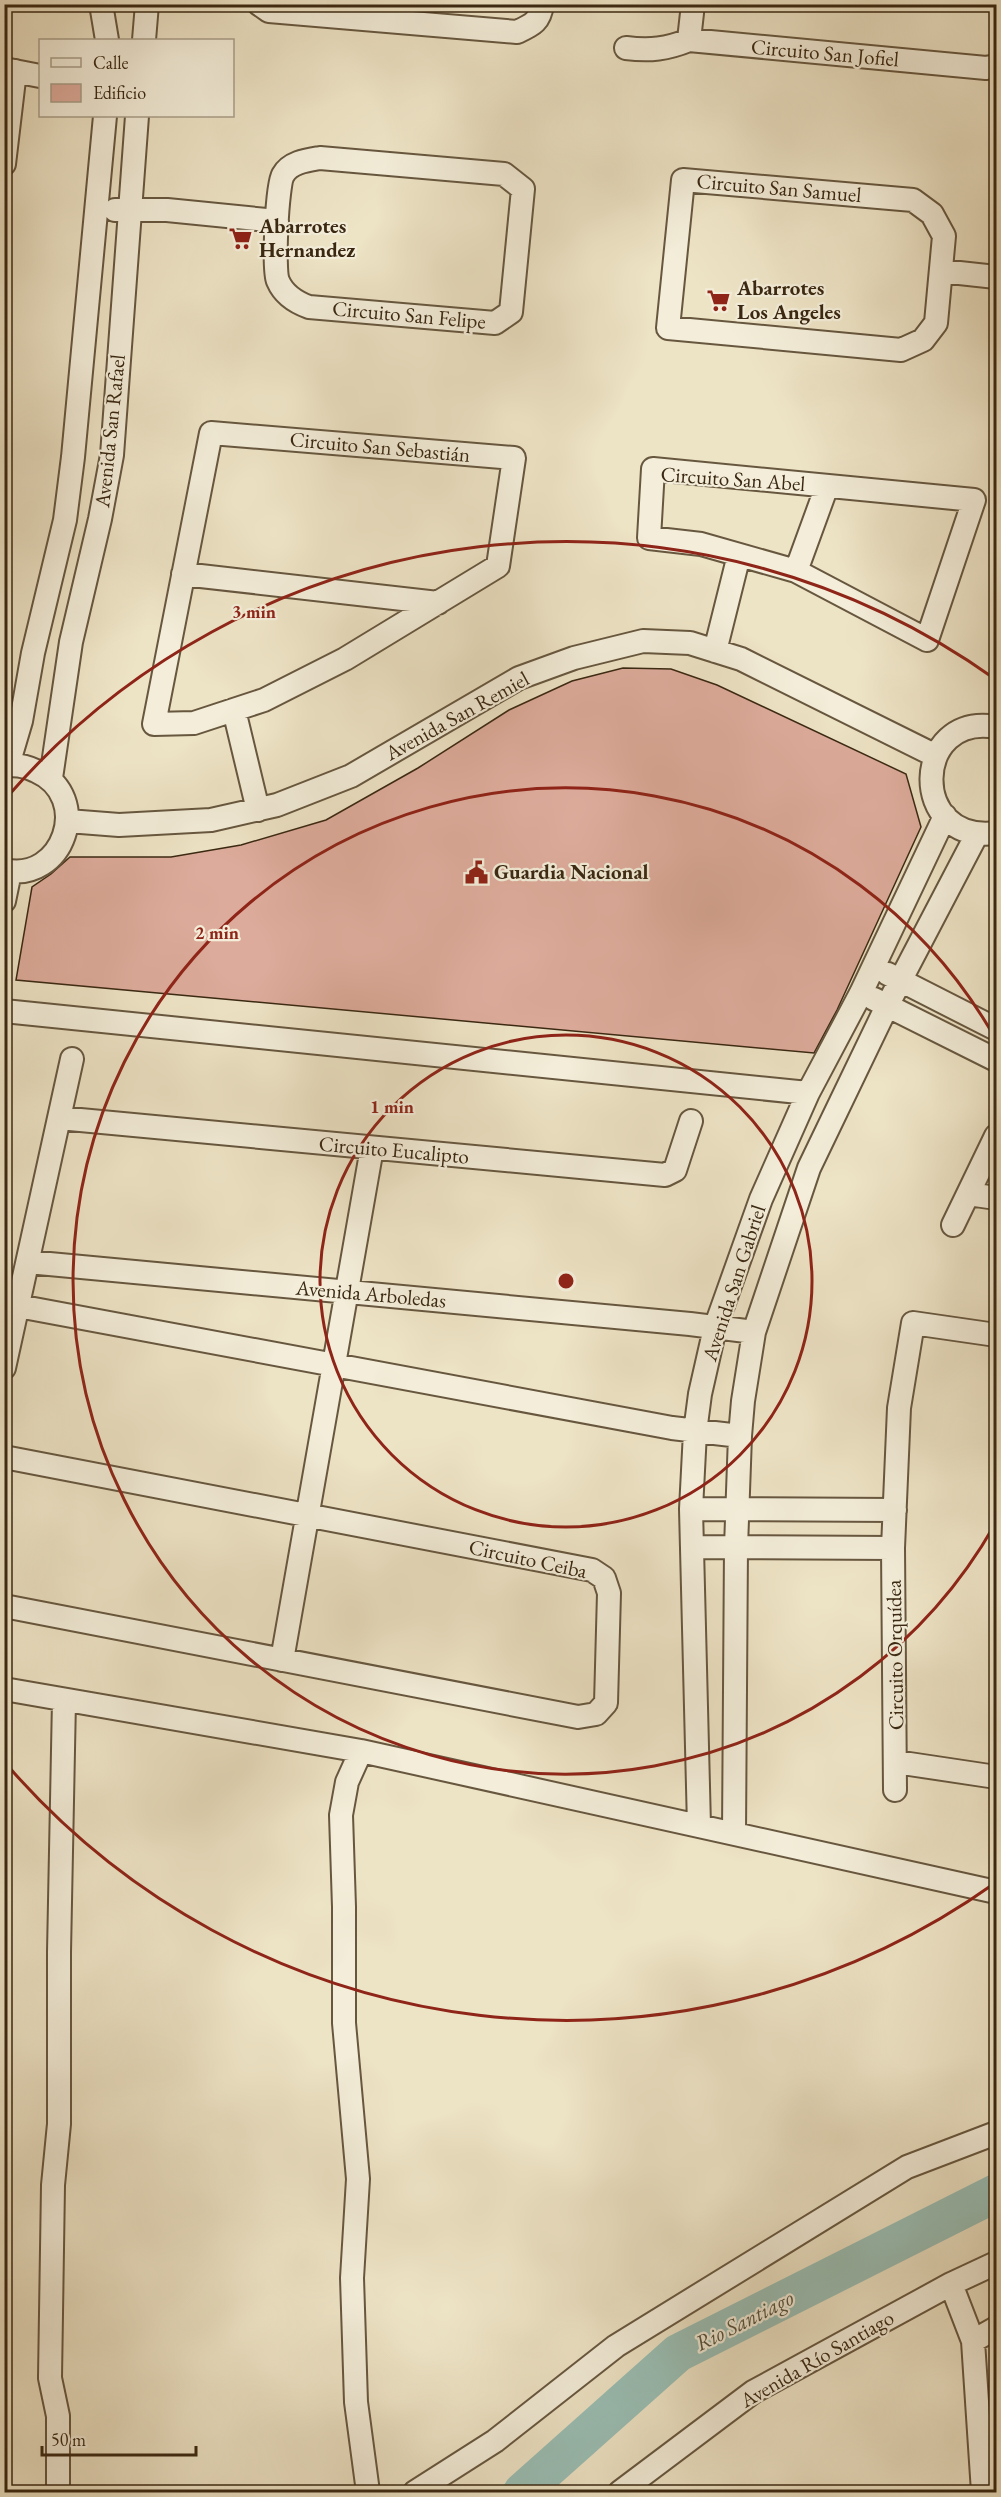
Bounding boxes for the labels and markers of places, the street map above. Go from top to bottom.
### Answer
place label: Abarrotes Hernandez [258,212,355,263]
supermarket icon: Abarrotes Hernandez [228,225,254,251]
place label: Abarrotes Los Angeles [736,274,841,325]
supermarket icon: Abarrotes Los Angeles [706,287,732,313]
place label: Guardia Nacional [494,858,649,885]
public building icon: Guardia Nacional [463,859,489,885]
centre of rings [556,1271,576,1291]

